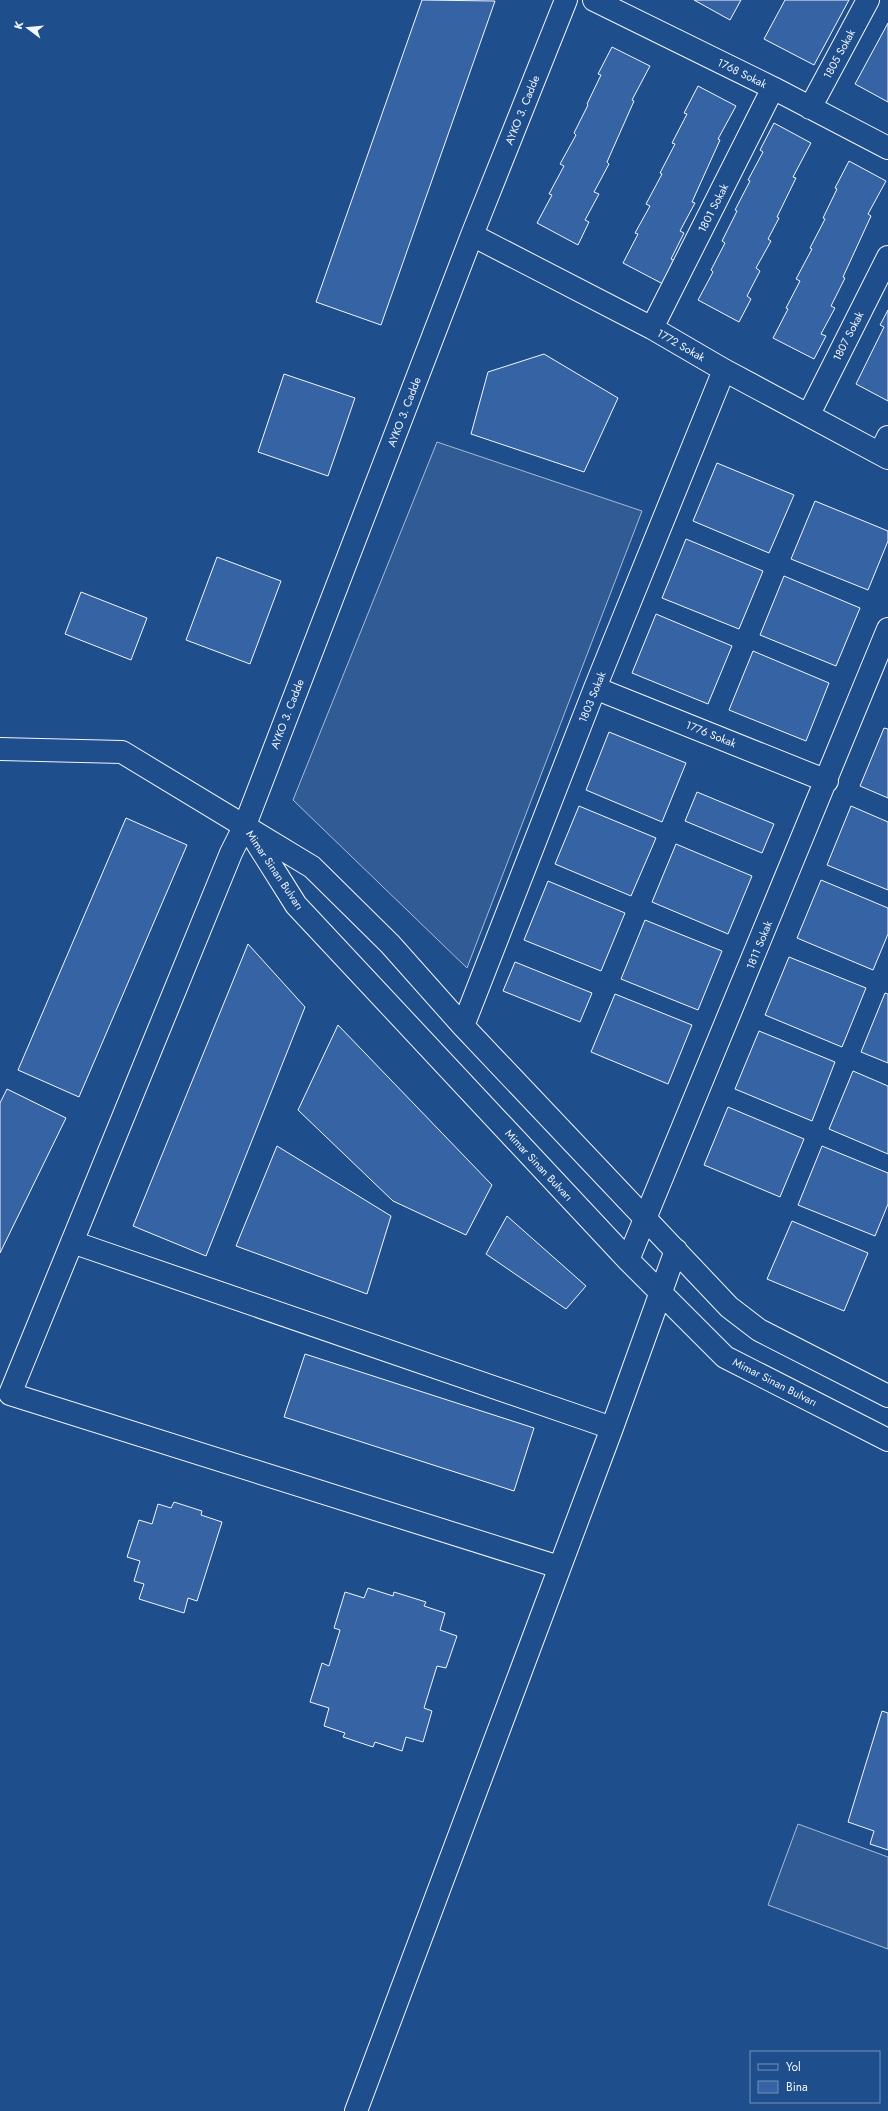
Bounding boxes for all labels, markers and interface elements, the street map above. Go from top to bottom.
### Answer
north arrow [8,8,48,48]
text: K [10,19,27,31]
street label: 1805 Sokak [819,26,859,82]
street label: 1768 Sokak [715,54,770,92]
street label: AYKO 3. Cadde [501,72,543,147]
street label: 1801 Sokak [694,181,732,235]
street label: 1807 Sokak [829,308,867,364]
street label: 1772 Sokak [654,325,708,365]
street label: AYKO 3. Cadde [383,374,425,449]
street label: 1803 Sokak [574,669,610,725]
street label: AYKO 3. Cadde [266,676,308,751]
street label: 1776 Sokak [683,717,739,751]
street label: Mimar Sinan Bulvarı [242,827,308,913]
street label: 1811 Sokak [742,918,776,972]
street label: Mimar Sinan Bulvarı [501,1126,577,1204]
street label: Mimar Sinan Bulvarı [730,1354,820,1410]
legend [750,2051,880,2103]
text: Yol [786,2058,801,2076]
text: Bina [786,2078,808,2096]

